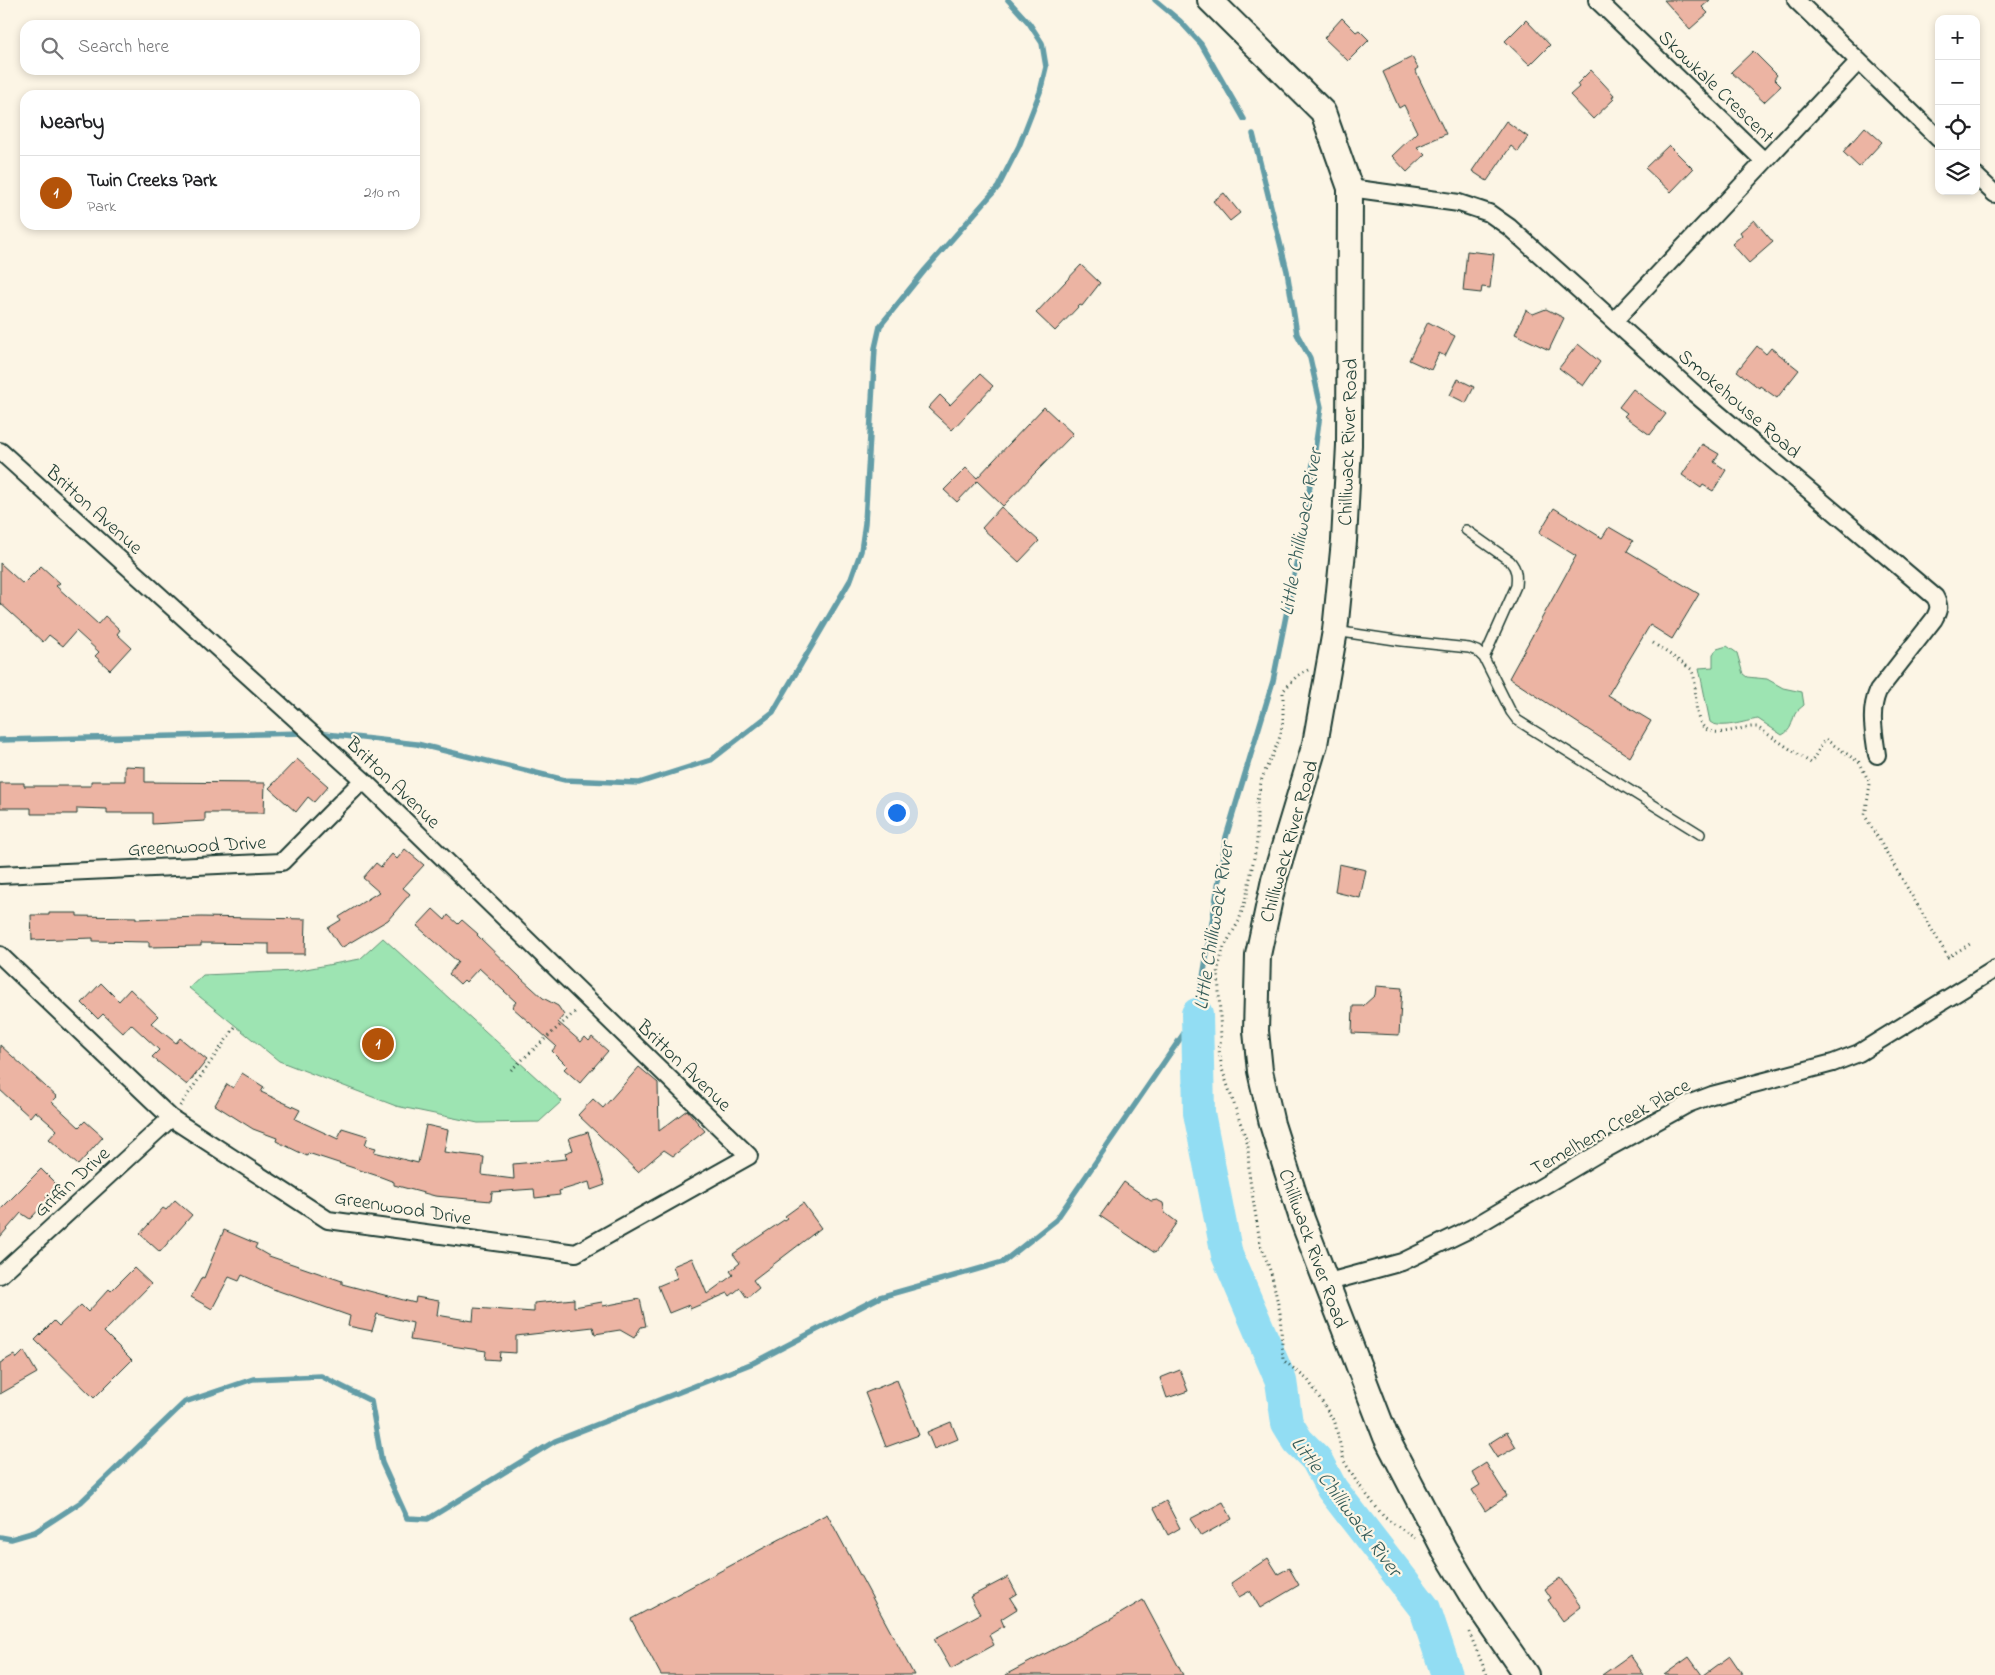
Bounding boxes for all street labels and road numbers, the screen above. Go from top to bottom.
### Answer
street label: Skowkale Crescent [1650,24,1780,151]
street label: Smokehouse Road [1670,343,1806,467]
street label: Chilliwack River Road [1332,358,1367,526]
street label: Britton Avenue [38,459,148,562]
street label: Britton Avenue [338,730,446,837]
street label: Chilliwack River Road [1253,757,1327,926]
street label: Greenwood Drive [127,829,267,866]
street label: Britton Avenue [629,1013,737,1120]
street label: Temelhem Creek Place [1526,1072,1696,1184]
street label: Griffin Drive [28,1141,117,1225]
street label: Chilliwack River Road [1269,1165,1354,1333]
street label: Greenwood Drive [332,1184,473,1235]

